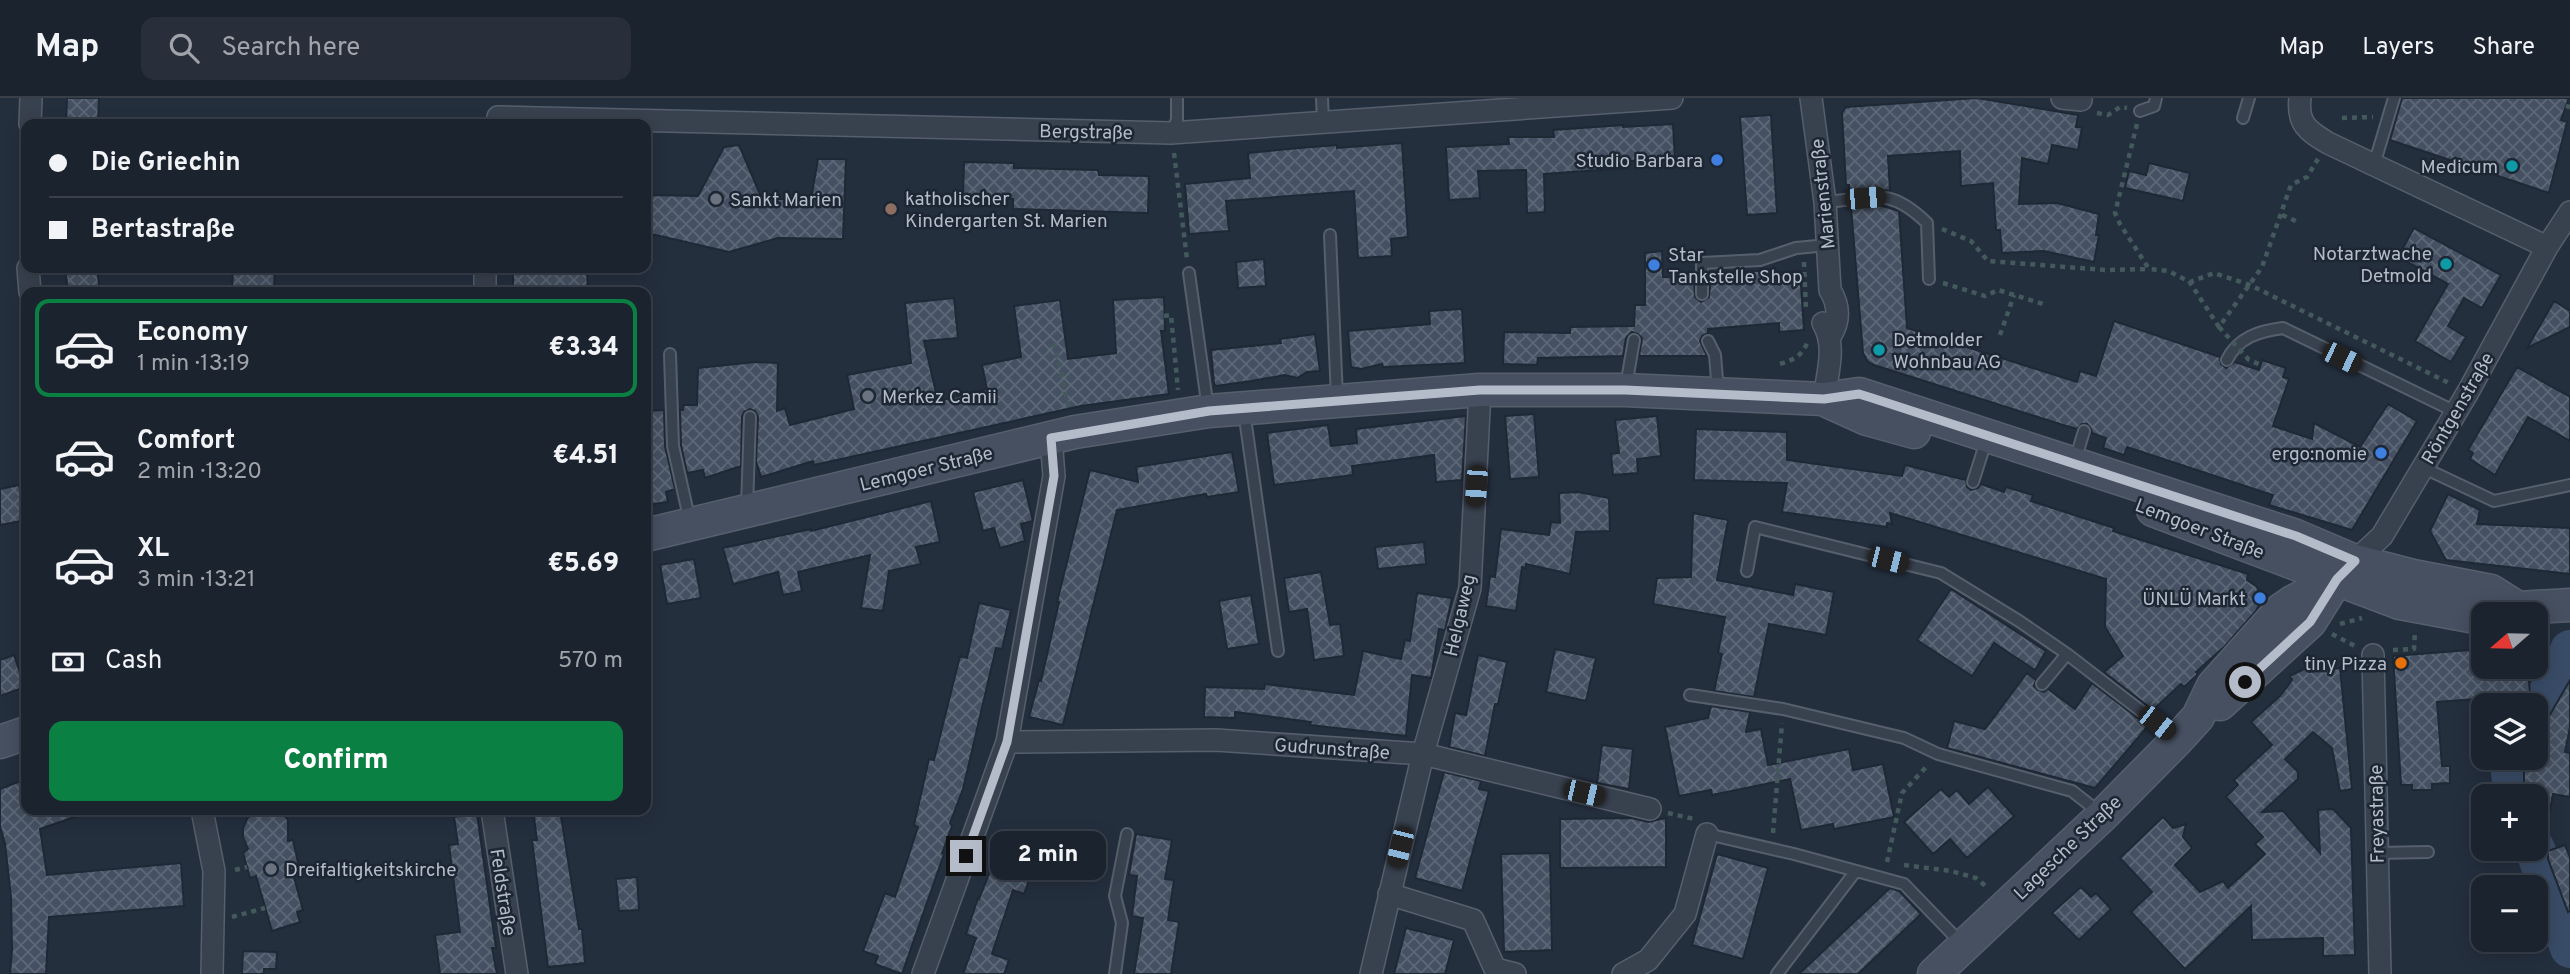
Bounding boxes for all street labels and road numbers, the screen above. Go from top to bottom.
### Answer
street label: Bergstraße [1039,120,1133,146]
street label: Marienstraße [1806,137,1842,250]
street label: Röntgenstraße [2417,349,2500,469]
street label: Lemgoer Straße [857,442,996,498]
street label: Lemgoer Straße [2131,494,2267,566]
street label: Helgaweg [1440,572,1482,659]
street label: Gudrunstraße [1273,734,1391,766]
street label: Freyastraße [2365,764,2391,863]
street label: Lagesche Straße [2009,791,2127,906]
street label: Feldstraße [483,847,521,938]

